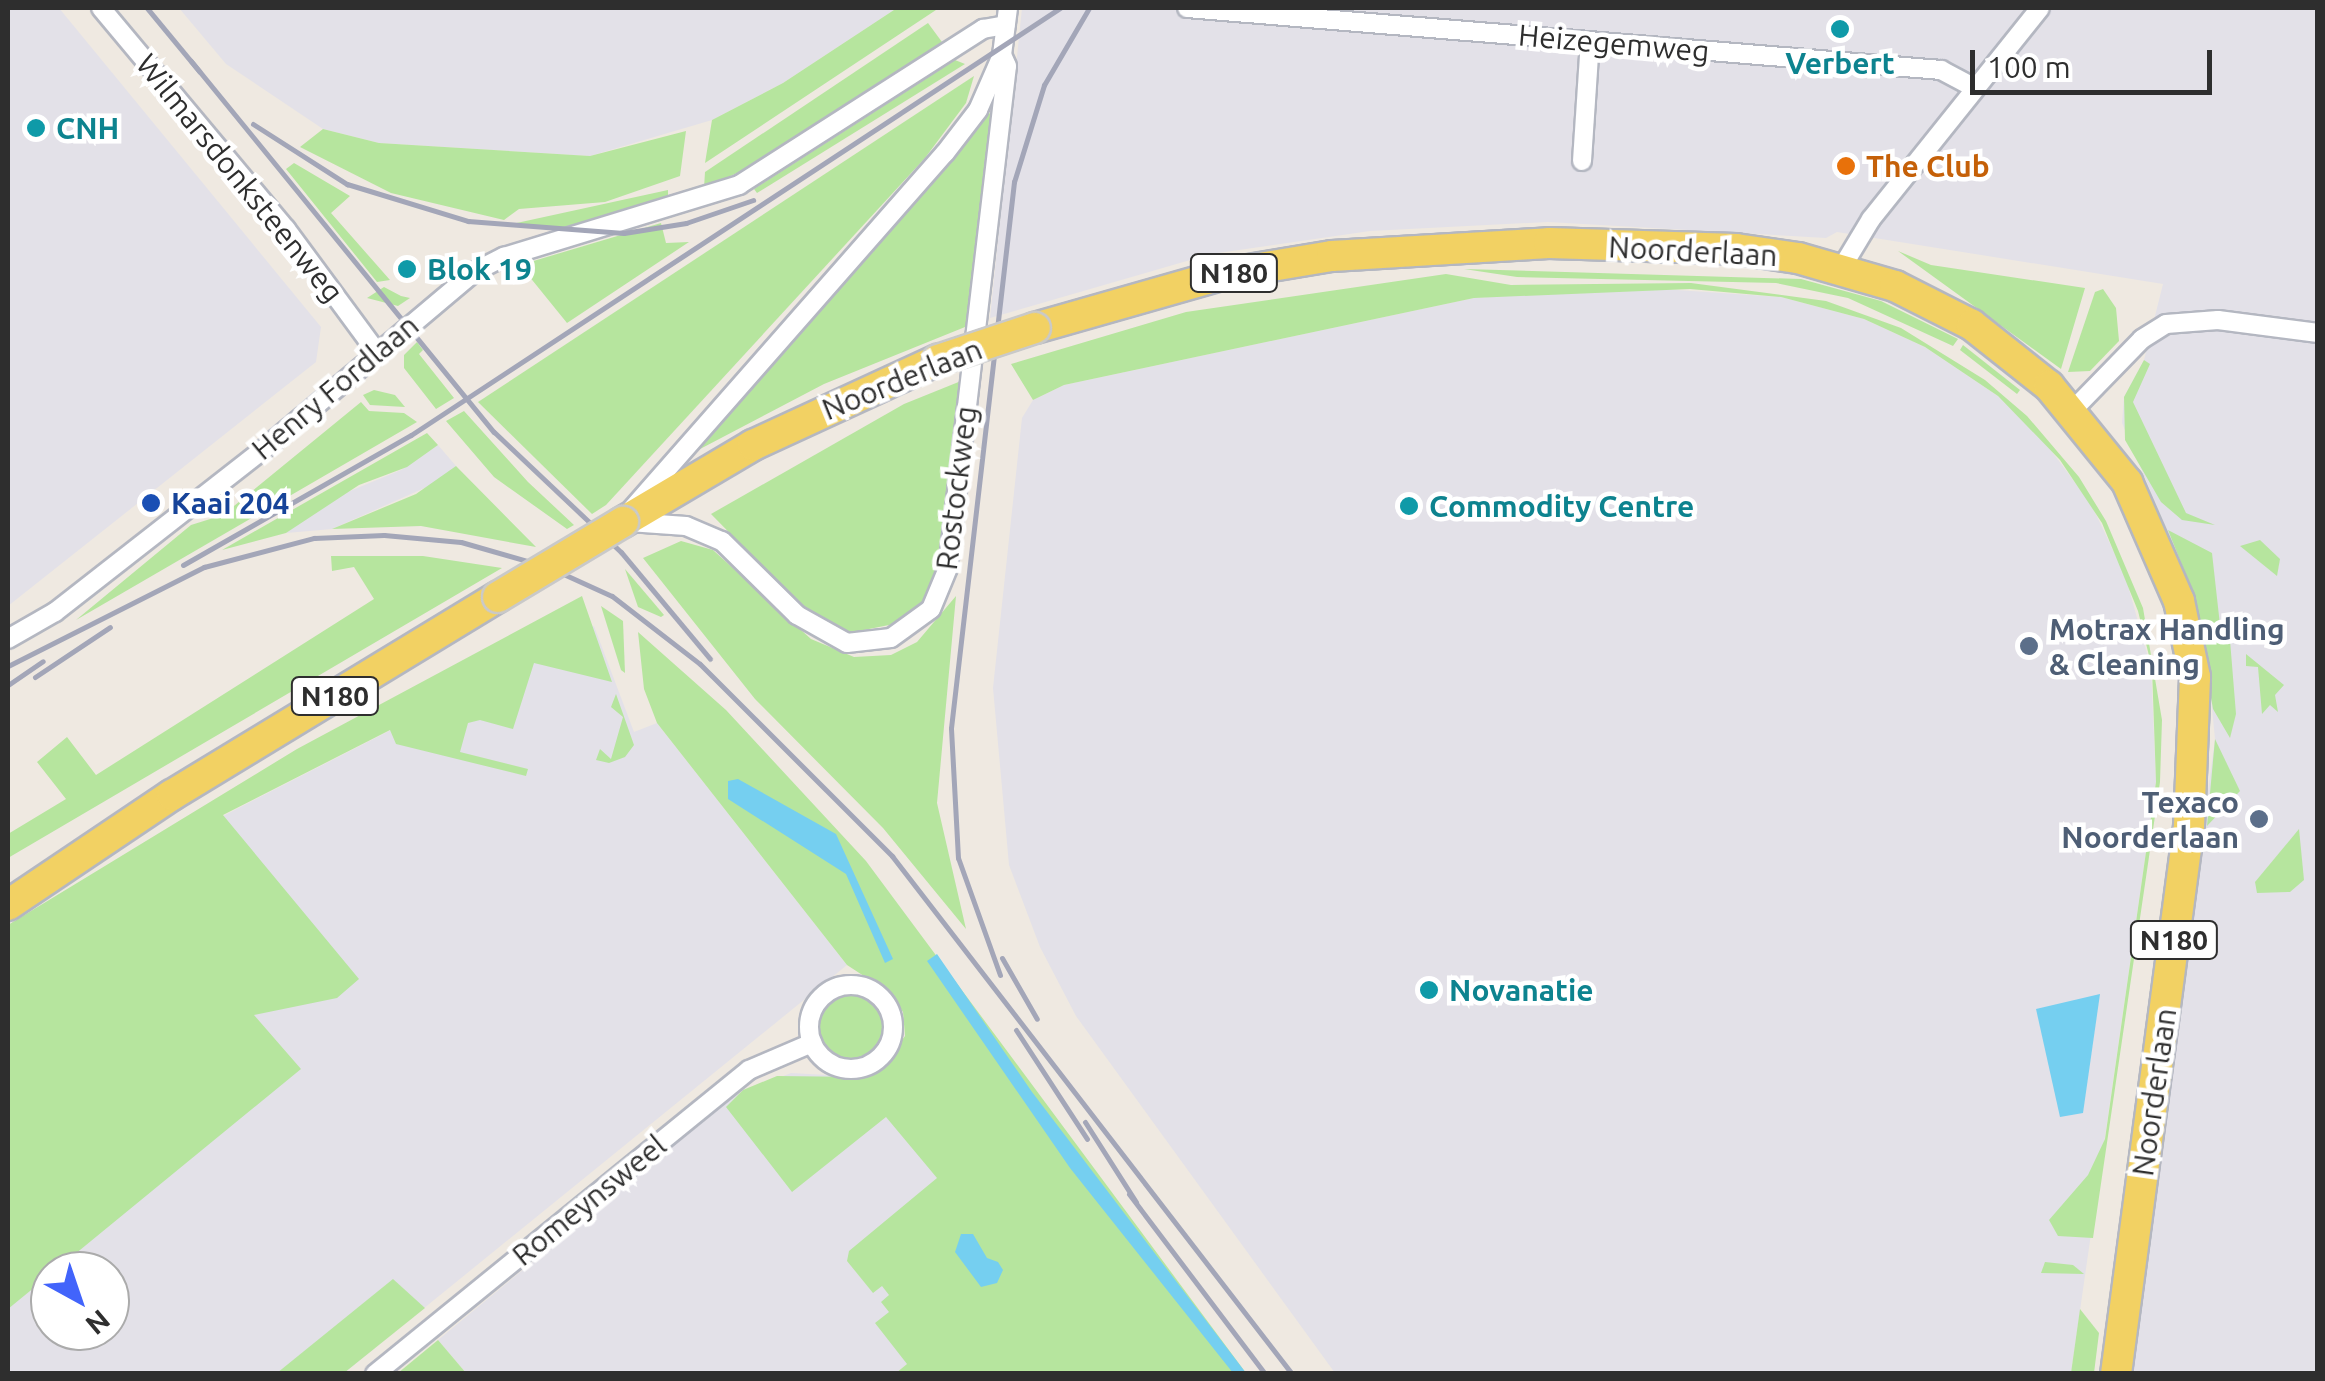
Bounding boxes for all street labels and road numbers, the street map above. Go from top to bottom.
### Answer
street label: Heizegemweg [1517,17,1711,69]
street label: Wilmarsdonksteenweg [129,47,351,309]
street label: Noorderlaan [1608,229,1778,273]
road number: N180 [1189,250,1279,296]
street label: Henry Fordlaan [245,307,425,467]
street label: Noorderlaan [817,331,987,427]
street label: Rostockweg [928,404,984,572]
road number: N180 [290,673,380,719]
road number: N180 [2129,917,2219,963]
street label: Noorderlaan [2124,1006,2184,1178]
street label: Romeynsweel [505,1127,673,1273]

